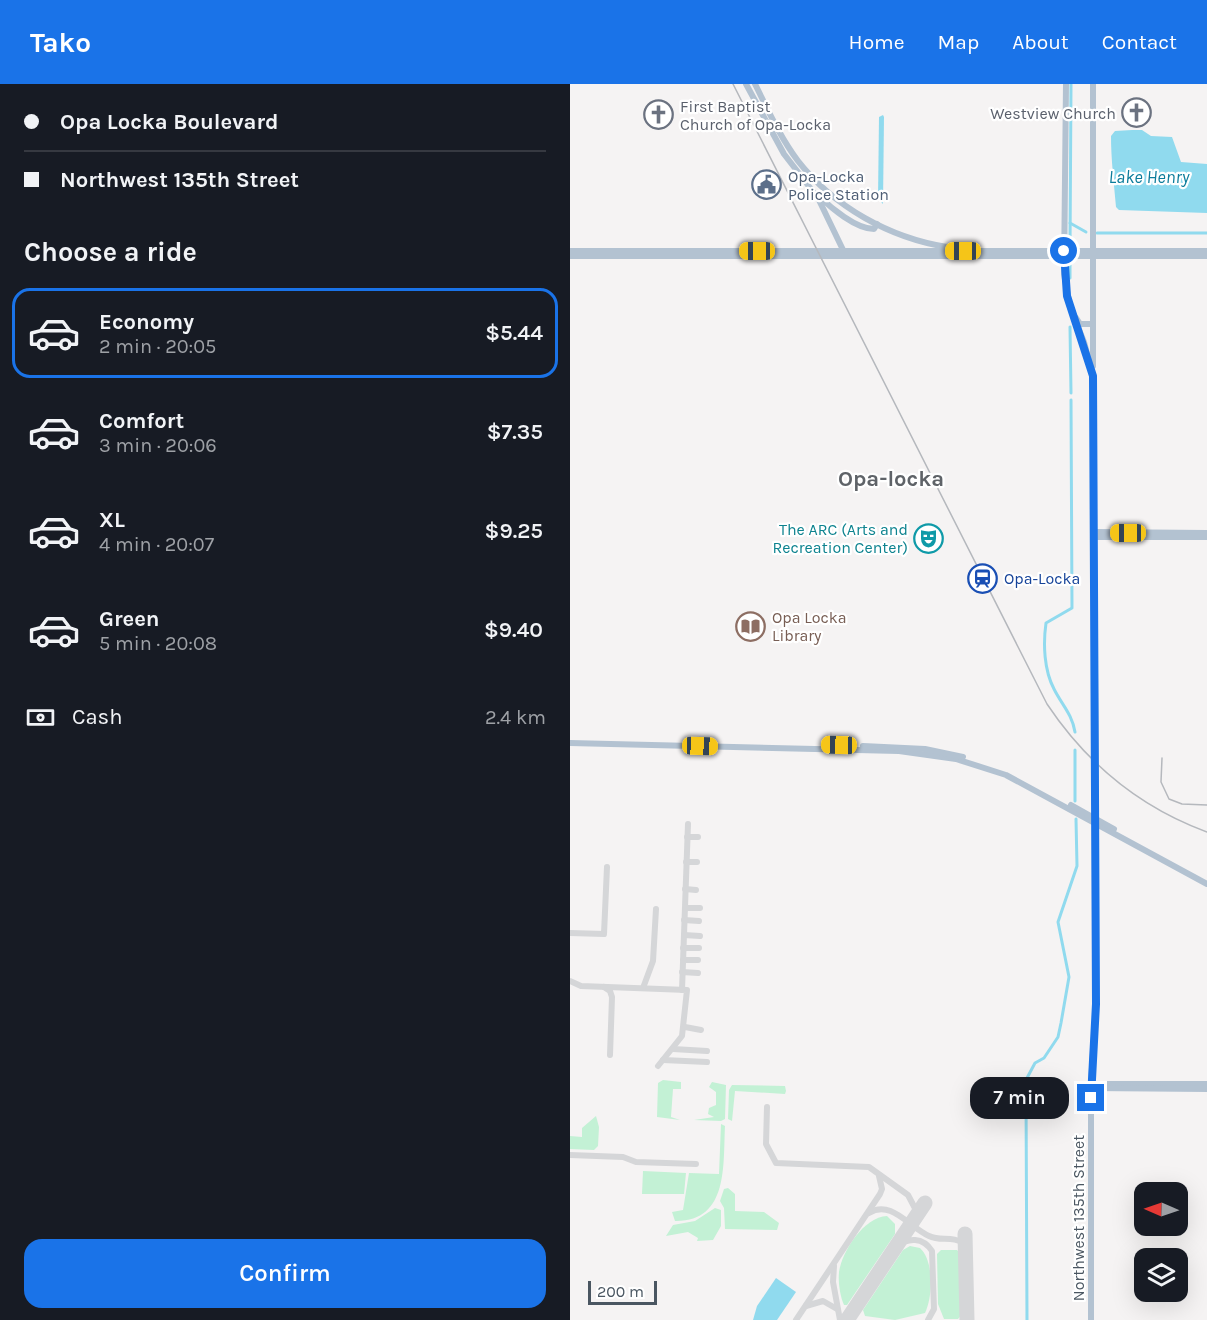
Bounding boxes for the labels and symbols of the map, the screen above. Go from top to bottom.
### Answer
place label: First Baptist Church of Opa-Locka [680,97,831,134]
church icon: Westview Church [1121,97,1153,129]
church icon: First Baptist Church of Opa-Locka [643,99,675,131]
place label: Westview Church [990,104,1116,123]
water label: Lake Henry [1109,166,1191,188]
place label: Opa-Locka Police Station [788,167,889,204]
public building icon: Opa-Locka Police Station [751,169,783,201]
route start [1050,237,1077,264]
car [739,242,775,260]
car [945,242,981,260]
district label: Opa-locka [838,466,944,492]
place label: The ARC (Arts and Recreation Center) [773,520,908,557]
theatre icon: The ARC (Arts and Recreation Center) [913,522,945,554]
car [1110,524,1146,542]
station icon: Opa-Locka [967,562,999,594]
place label: Opa-Locka [1004,569,1080,588]
place label: Opa Locka Library [772,608,847,645]
library icon: Opa Locka Library [735,610,767,642]
car [682,736,718,756]
car [821,736,857,754]
callout: 7 min [971,1077,1070,1119]
route end [1077,1084,1104,1111]
street label: Northwest 135th Street [1069,1135,1088,1301]
north arrow [1134,1182,1188,1236]
scale bar [588,1278,657,1306]

